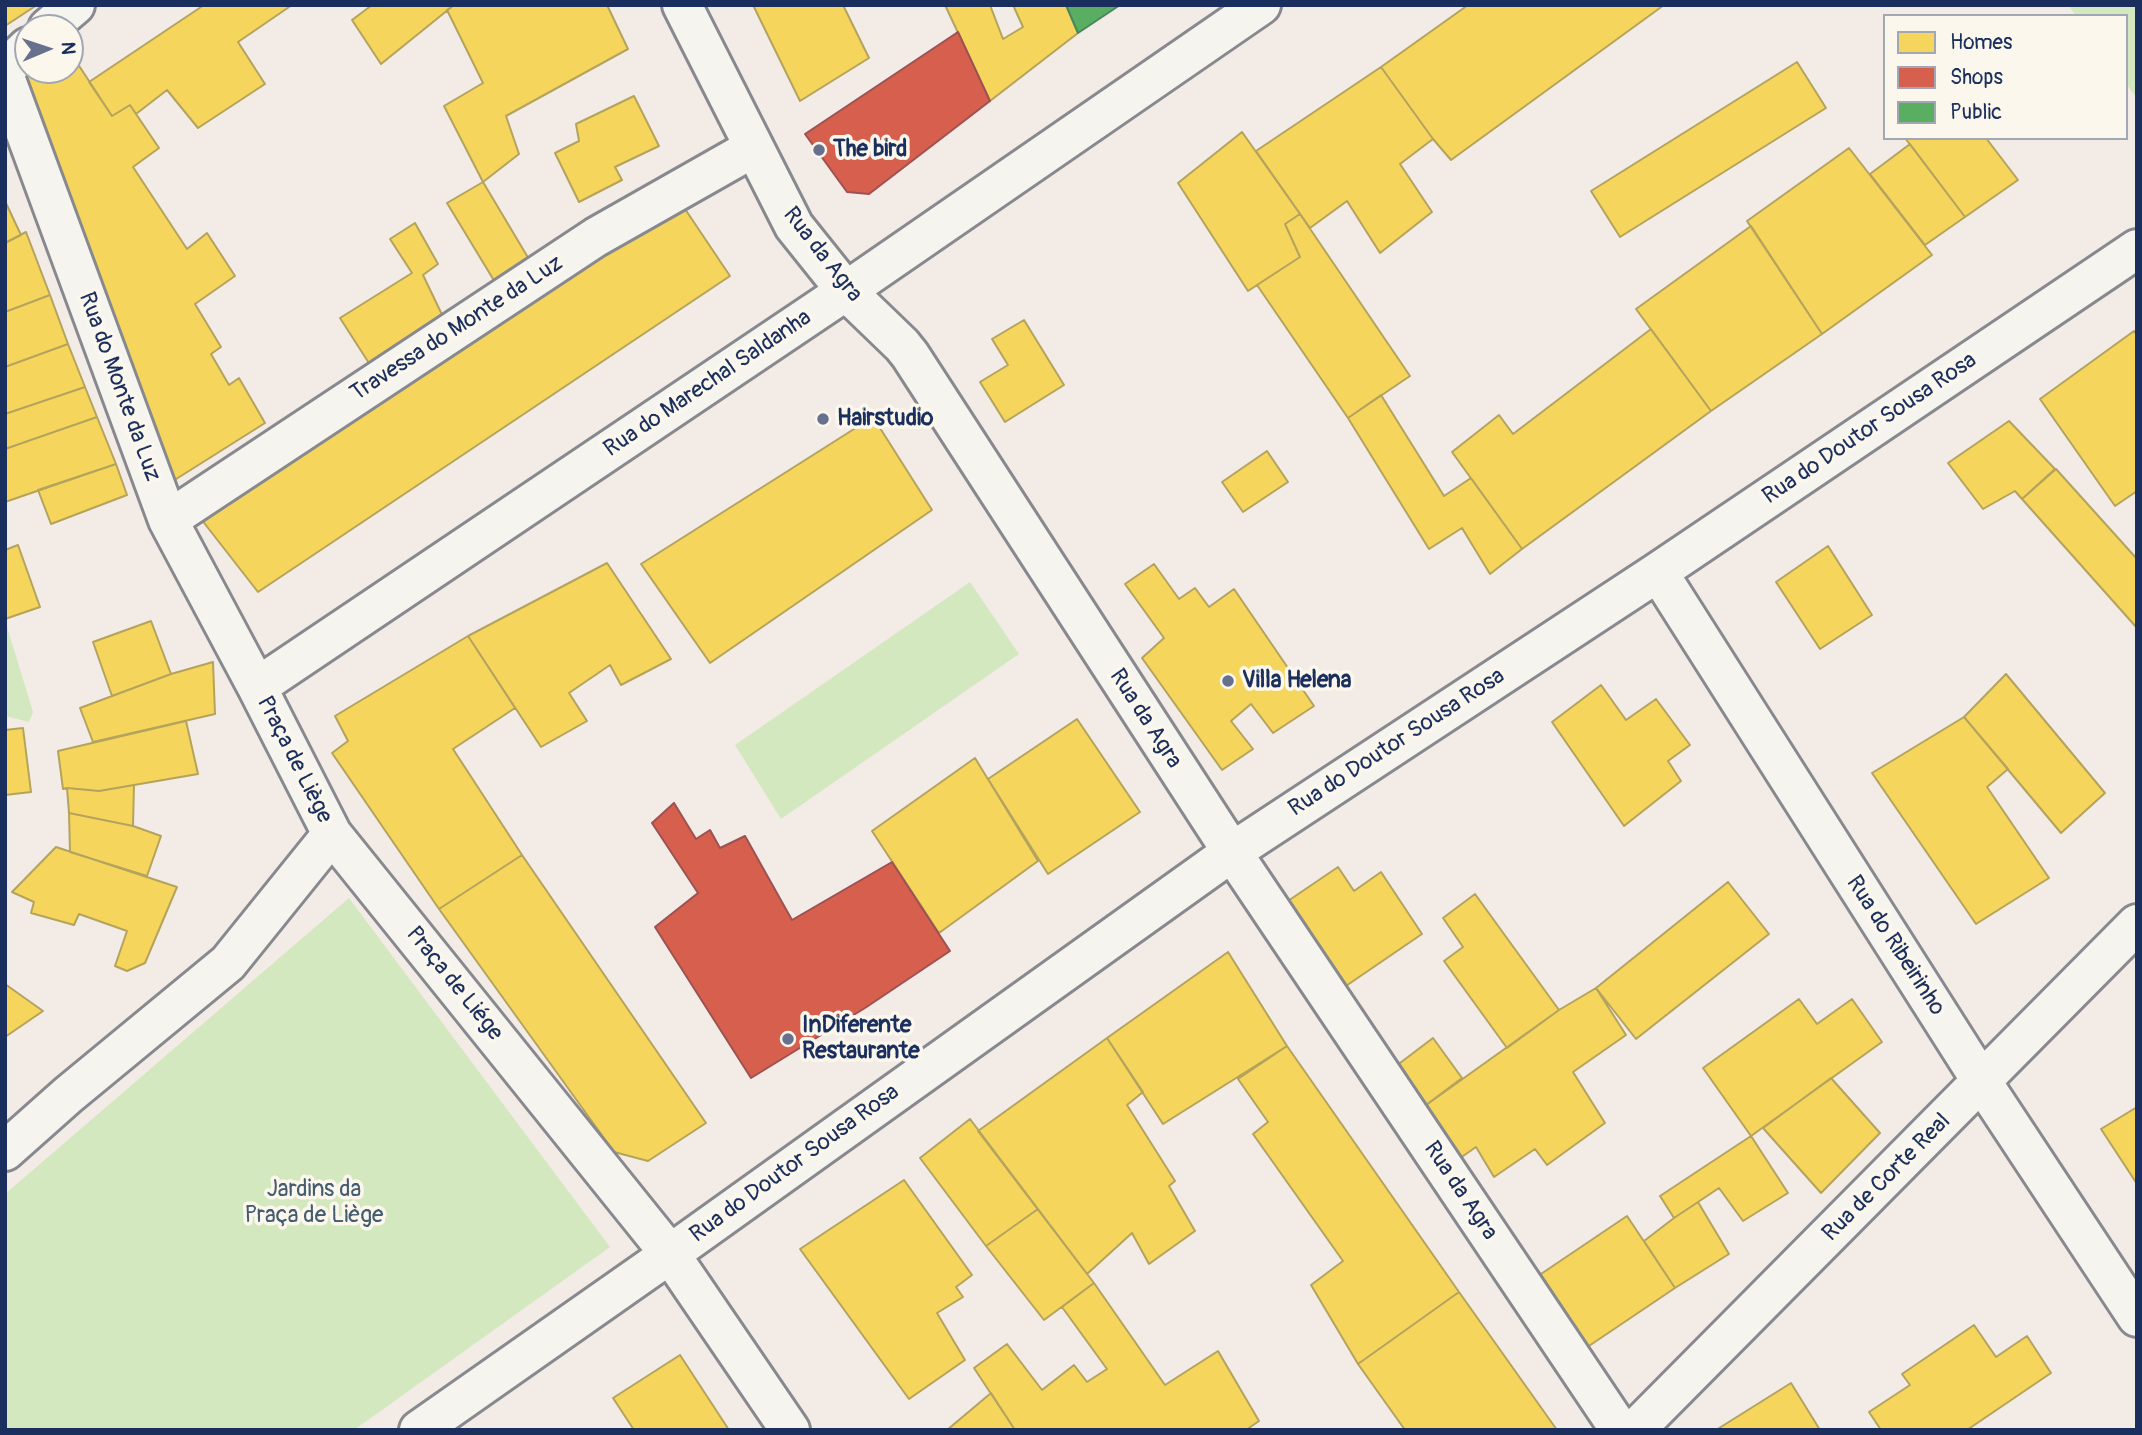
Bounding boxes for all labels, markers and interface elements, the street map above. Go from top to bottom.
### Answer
north arrow [14,14,84,84]
legend [1883,14,2128,140]
text: Homes [1950,29,2012,56]
text: N [56,41,80,55]
text: Shops [1950,64,2003,91]
text: Public [1950,99,2002,126]
place label: The bird [833,136,907,164]
marker: The bird [811,142,827,158]
street label: Rua da Agra [776,202,868,308]
street label: Travessa do Monte da Luz [346,250,568,408]
street label: Rua do Monte da Luz [72,289,166,485]
street label: Rua do Marechal Saldanha [599,304,817,464]
street label: Rua do Doutor Sousa Rosa [1758,347,1982,511]
place label: Hairstudio [837,405,933,433]
marker: Hairstudio [815,411,831,427]
street label: Rua do Doutor Sousa Rosa [1284,663,1510,823]
street label: Rua da Agra [1103,664,1187,774]
place label: Villa Helena [1242,667,1352,695]
marker: Villa Helena [1220,673,1236,689]
street label: Praça de Liège [250,692,338,828]
street label: Rua do Ribeirinho [1840,871,1950,1021]
street label: Praça de Liége [400,921,508,1047]
place label: InDiferente Restaurante [802,1012,920,1066]
marker: InDiferente Restaurante [780,1031,796,1047]
street label: Rua do Doutor Sousa Rosa [685,1079,905,1249]
street label: Rua de Corte Real [1817,1108,1957,1248]
street label: Rua da Agra [1417,1136,1503,1246]
park label: Jardins da Praça de Liège [245,1176,383,1230]

